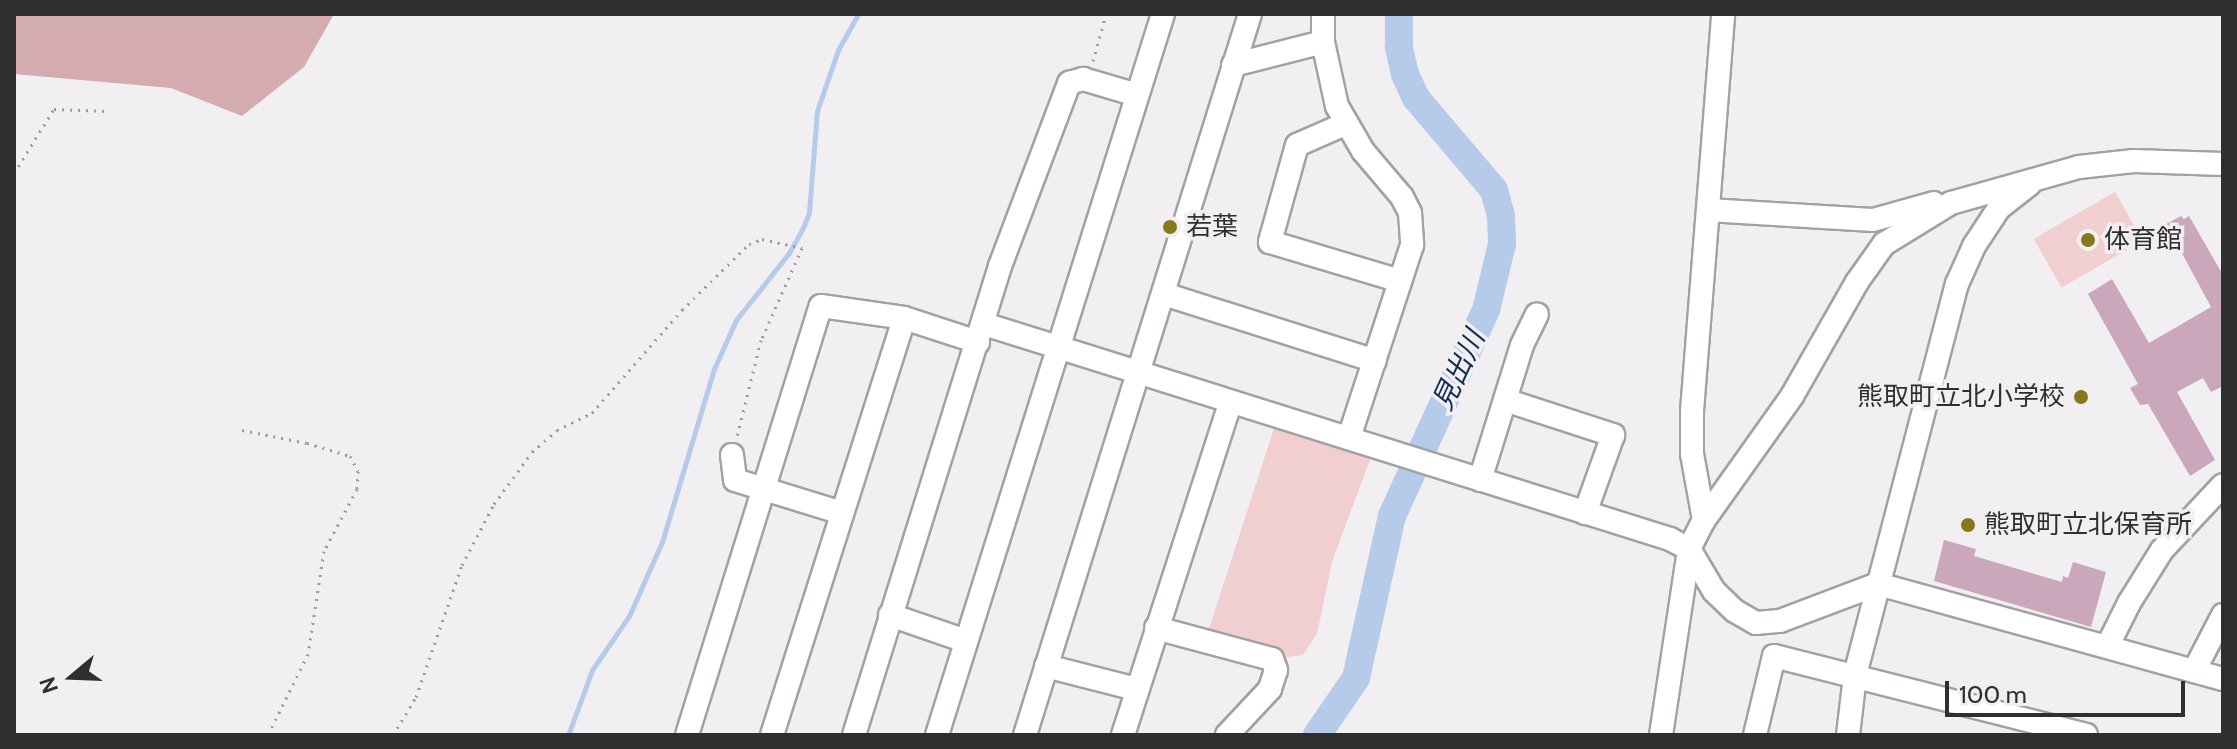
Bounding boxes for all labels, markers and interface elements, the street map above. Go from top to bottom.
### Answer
place label: 若葉 [1186,211,1238,243]
marker: 若葉 [1161,218,1179,236]
place label: 体育館 [2104,224,2182,256]
marker: 体育館 [2079,231,2097,249]
water label: 見出川 [1425,325,1491,415]
place label: 熊取町立北小学校 [1857,381,2065,413]
marker: 熊取町立北小学校 [2072,388,2090,406]
place label: 熊取町立北保育所 [1984,509,2192,541]
marker: 熊取町立北保育所 [1959,516,1977,534]
north arrow [32,637,112,717]
scale bar [1949,665,2189,715]
text: N [34,673,64,697]
text: 100 m [1959,680,2027,709]

